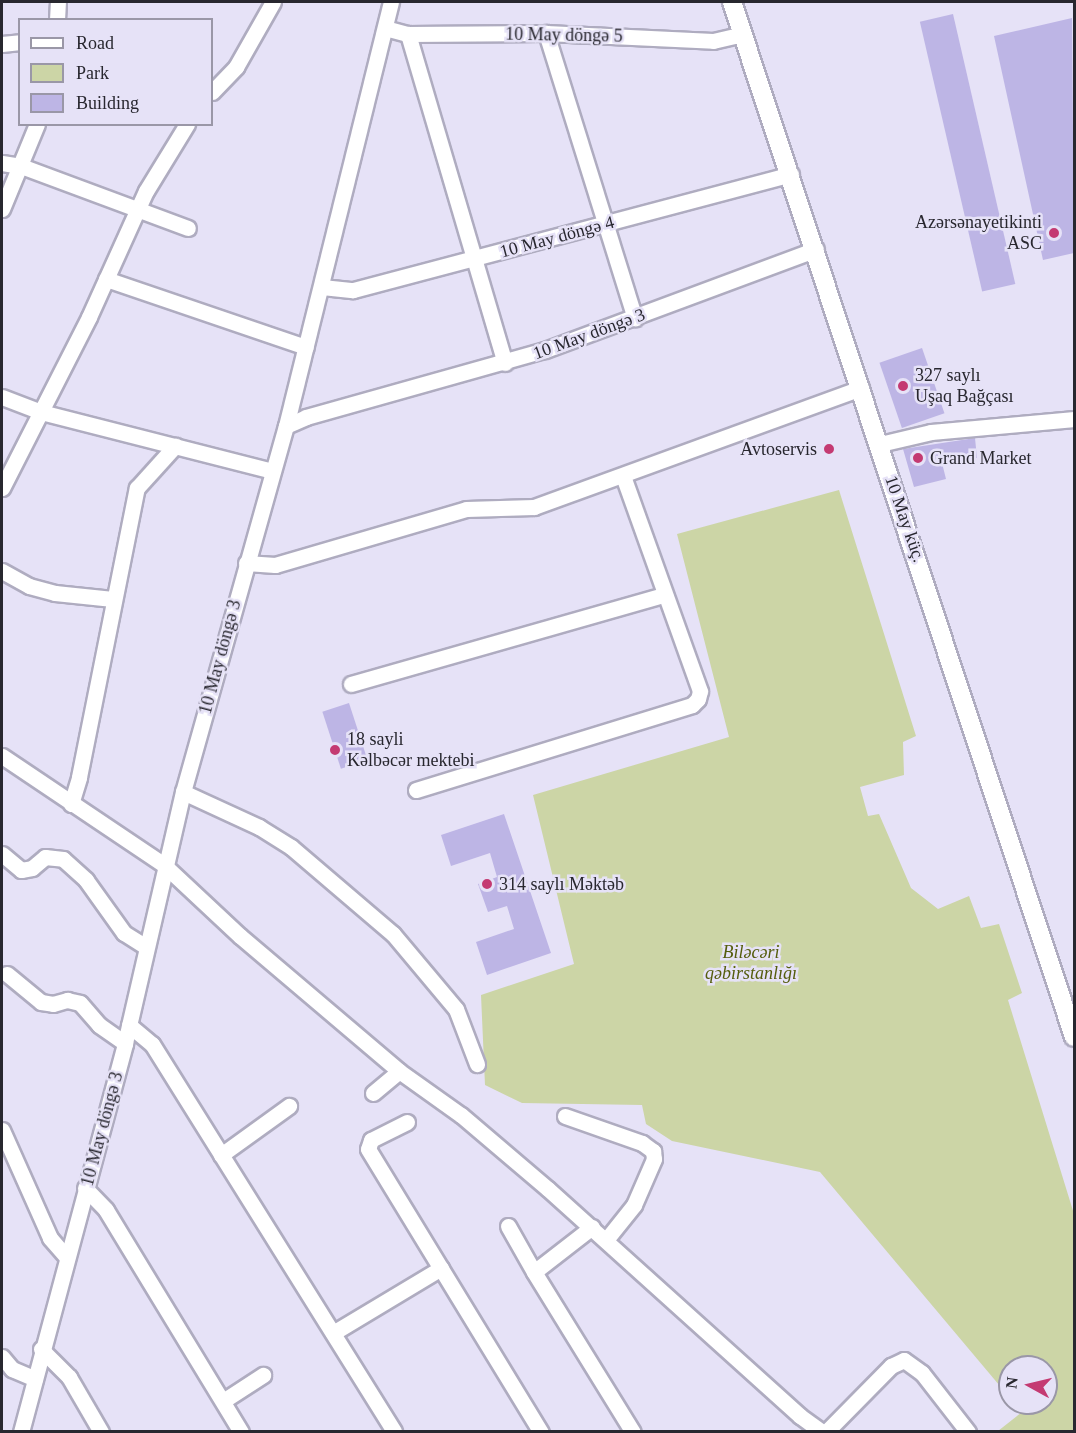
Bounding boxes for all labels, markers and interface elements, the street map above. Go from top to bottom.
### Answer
legend [18,18,213,126]
street label: 10 May döngə 5 [505,23,623,47]
text: Road [76,33,114,53]
text: Park [76,63,109,83]
text: Building [76,93,139,113]
street label: 10 May döngə 4 [497,211,617,263]
place label: Azərsənayetikinti ASC [915,212,1042,254]
marker: Azərsənayetikinti ASC [1047,226,1061,240]
street label: 10 May döngə 3 [530,304,648,364]
place label: 327 saylı Uşaq Bağçası [915,365,1013,407]
marker: 327 saylı Uşaq Bağçası [896,379,910,393]
place label: Avtoservis [740,438,817,460]
marker: Avtoservis [822,442,836,456]
place label: Grand Market [930,447,1031,469]
marker: Grand Market [911,451,925,465]
street label: 10 May küç. [880,473,930,565]
street label: 10 May döngə 3 [194,597,246,717]
place label: 18 sayli Kəlbəcər mektebi [347,729,474,771]
marker: 18 sayli Kəlbəcər mektebi [328,743,342,757]
place label: 314 saylı Məktəb [499,873,624,895]
marker: 314 saylı Məktəb [480,877,494,891]
park label: Biləcəri qəbirstanlığı [705,942,797,984]
street label: 10 May döngə 3 [76,1069,128,1189]
north arrow [998,1355,1058,1415]
text: N [1002,1376,1021,1390]

